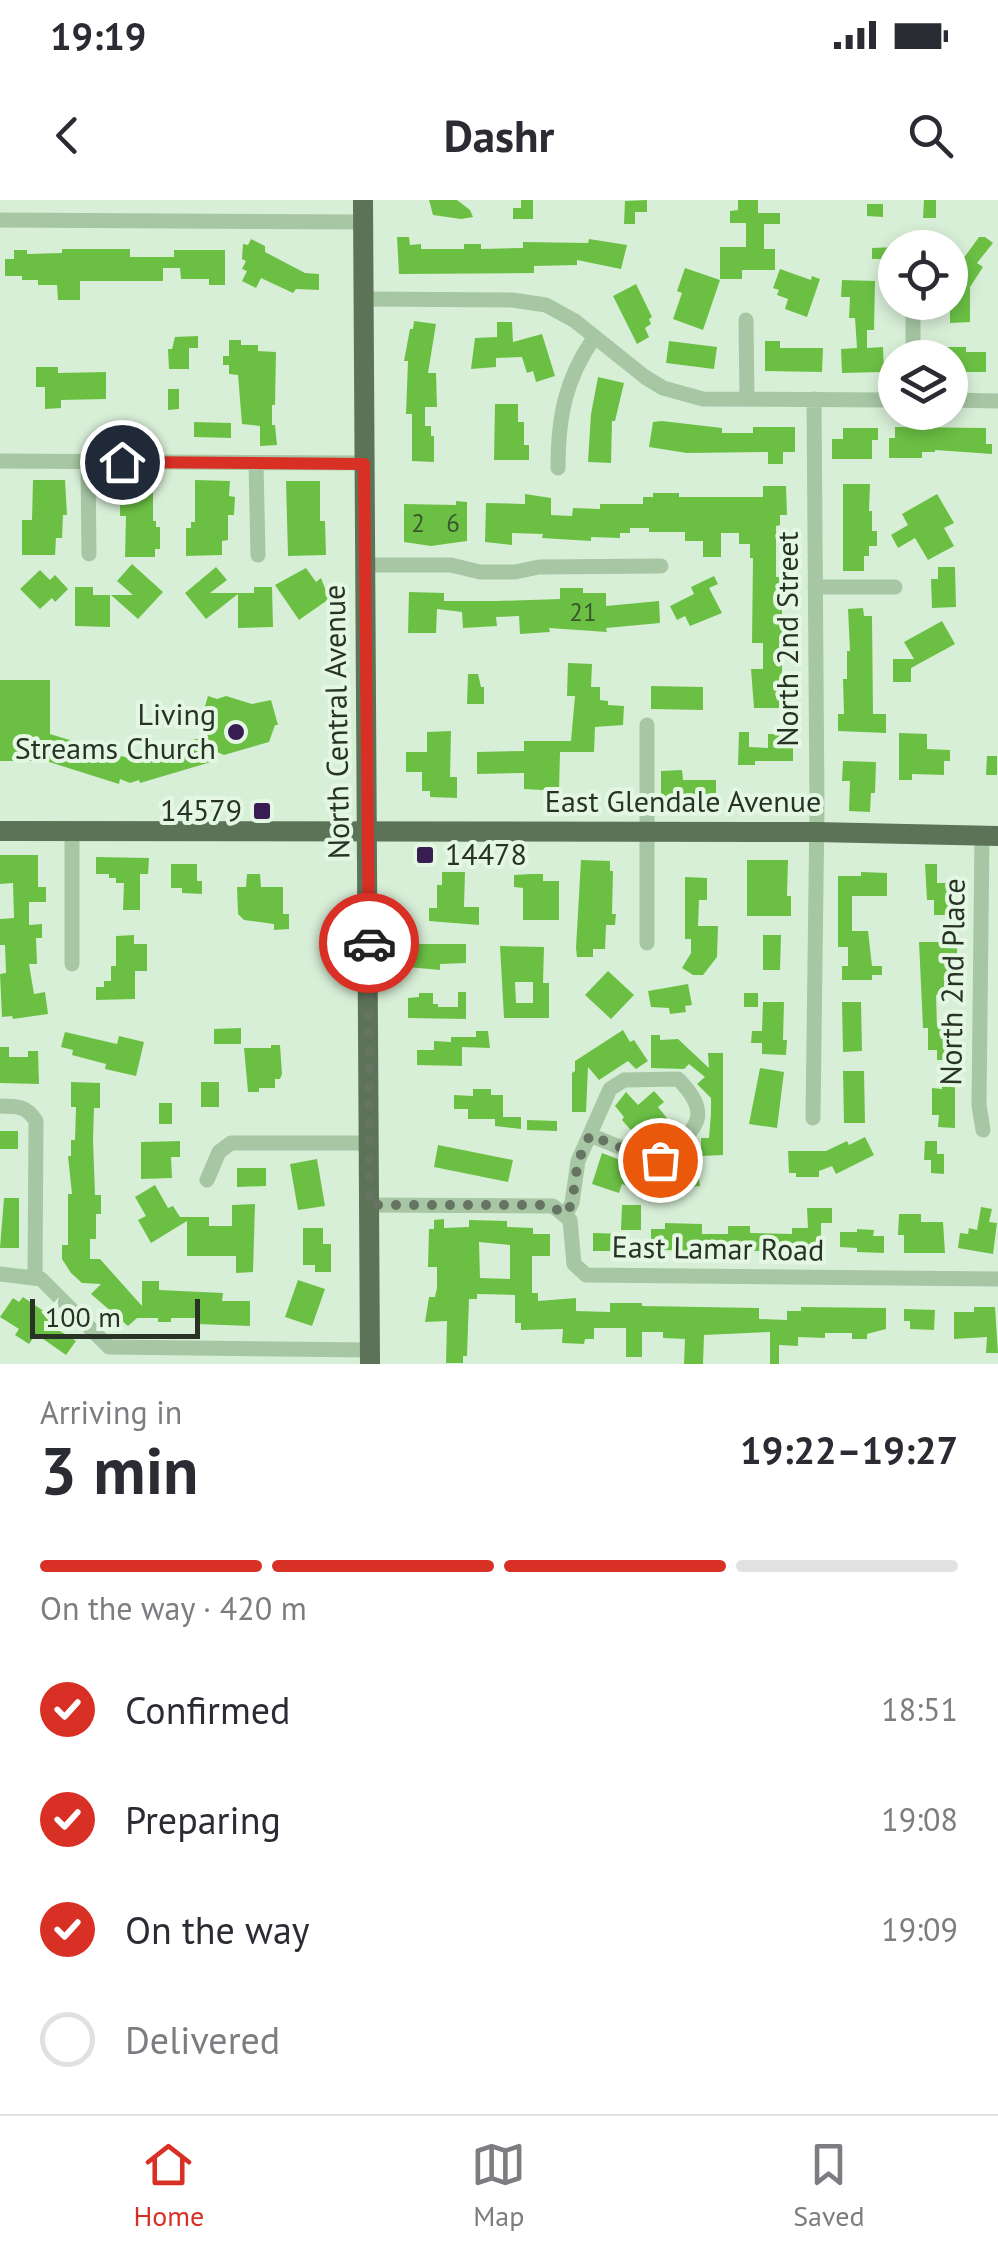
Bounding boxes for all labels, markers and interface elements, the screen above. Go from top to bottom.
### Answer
text: 19:19 [50,11,146,60]
text: Dashr [444,106,554,164]
icon: back [40,108,95,163]
icon: search [903,108,958,163]
map controls [878,230,968,430]
button: locate [878,230,968,320]
button: layers [878,340,968,430]
pin [80,420,165,505]
icon: home [95,435,150,490]
house number: 2 [411,507,425,539]
house number: 6 [446,507,460,539]
street label: North 2nd Street [767,531,806,747]
street label: North Central Avenue [314,584,357,860]
house number: 21 [569,596,597,628]
place label: Living Streams Church [15,694,216,767]
marker: Living Streams Church [225,721,247,743]
street label: East Glendale Avenue [545,781,821,820]
place label: 14579 [160,790,242,829]
marker: 14579 [251,800,273,822]
place label: 14478 [445,834,527,873]
marker: 14478 [414,844,436,866]
street label: North 2nd Place [930,878,973,1086]
courier [319,893,419,993]
icon: car [342,916,397,971]
pin [618,1118,703,1203]
icon: bag [633,1133,688,1188]
street label: East Lamar Road [611,1226,825,1269]
scale bar [30,1294,200,1338]
text: 100 m [45,1298,121,1335]
text: Arriving in [40,1391,182,1433]
text: 19:22–19:27 [740,1425,958,1474]
text: 3 min [40,1428,199,1512]
text: On the way · 420 m [40,1587,307,1629]
icon: check [40,1682,95,1737]
text: Confirmed [125,1685,291,1734]
text: 18:51 [881,1688,958,1730]
icon: check [40,1792,95,1847]
text: Preparing [125,1795,281,1844]
text: 19:08 [881,1798,958,1840]
icon: check [40,1902,95,1957]
text: On the way [125,1905,310,1954]
text: 19:09 [881,1908,958,1950]
text: Delivered [125,2015,280,2064]
tab: Home [133,2137,204,2234]
tab: Map [471,2137,526,2234]
tab: Saved [793,2137,864,2234]

